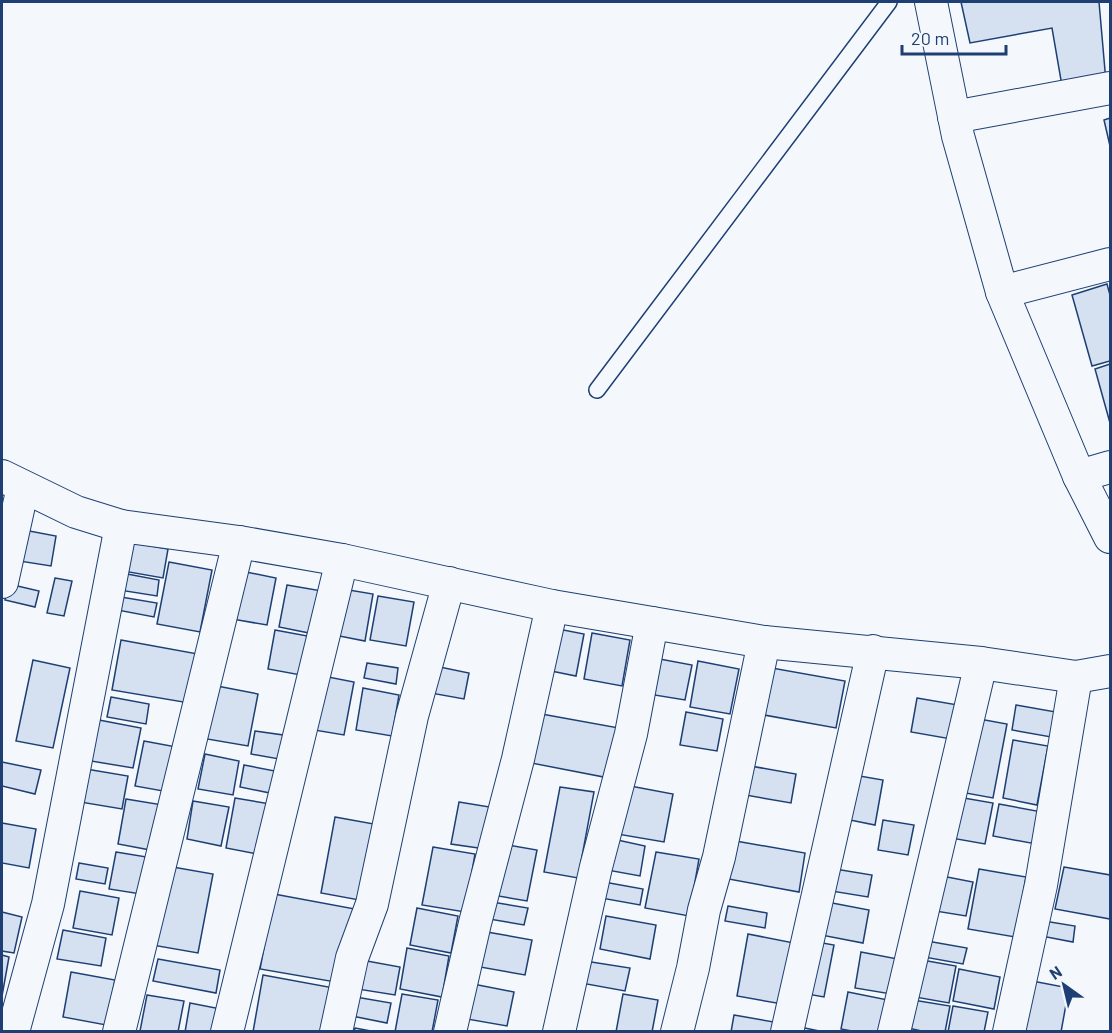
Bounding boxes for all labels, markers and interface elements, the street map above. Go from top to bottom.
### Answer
scale bar [902,18,1006,56]
text: 20 m [911,27,949,49]
north arrow [1034,955,1094,1015]
text: N [1046,961,1065,983]

